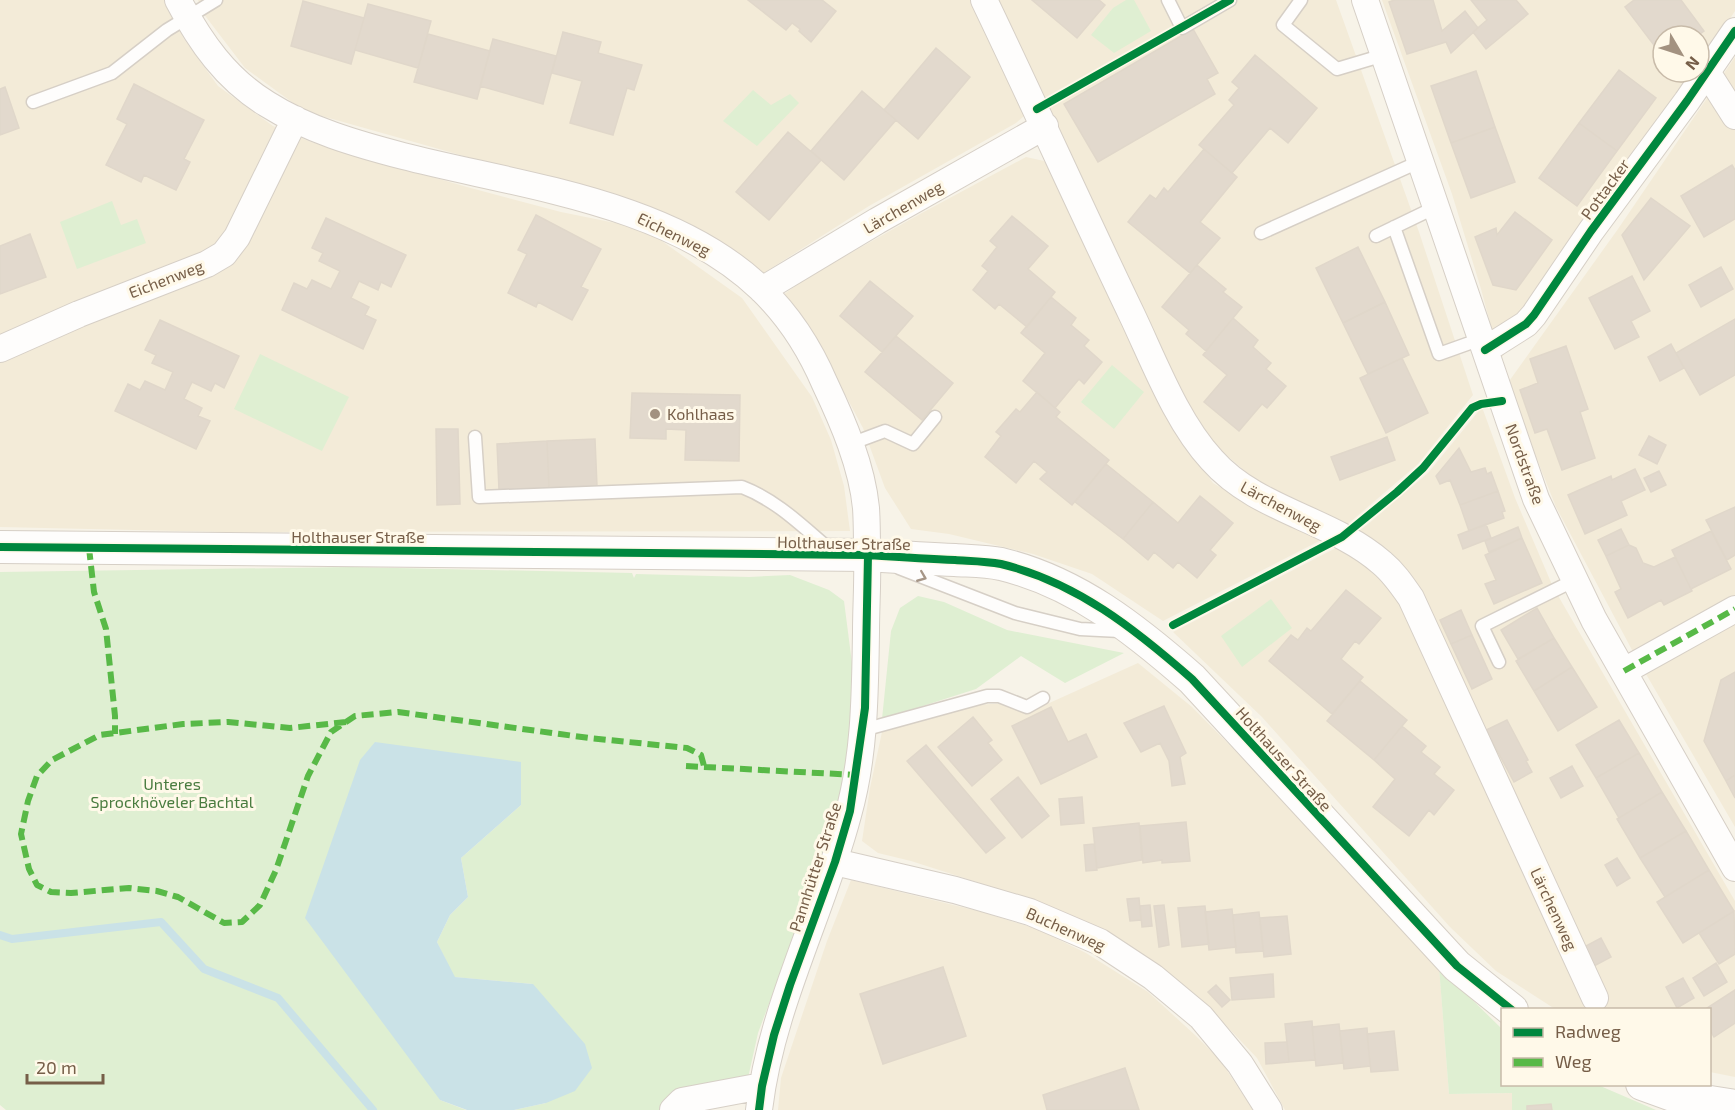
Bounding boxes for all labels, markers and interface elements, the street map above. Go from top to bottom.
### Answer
north arrow [1651,24,1711,84]
text: N [1682,53,1704,74]
street label: Pottacker [1576,154,1633,223]
street label: Lärchenweg [860,176,946,237]
street label: Eichenweg [635,208,714,259]
street label: Eichenweg [126,256,206,301]
place label: Kohlhaas [667,404,734,423]
marker: Kohlhaas [648,407,662,421]
street label: Nordstraße [1502,421,1549,507]
street label: Lärchenweg [1238,476,1325,535]
street label: Holthauser Straße [291,527,425,546]
street label: Holthauser Straße [777,532,911,553]
one-way arrow [915,570,926,582]
street label: Holthauser Straße [1233,703,1336,815]
park label: Unteres Sprockhöveler Bachtal [90,774,254,811]
street label: Pannhütter Straße [785,800,844,934]
street label: Lärchenweg [1527,864,1582,953]
street label: Buchenweg [1024,903,1109,954]
legend [1501,1008,1711,1086]
text: Radweg [1555,1020,1621,1042]
scale bar [27,1047,104,1085]
text: Weg [1555,1050,1591,1072]
text: 20 m [36,1056,77,1078]

